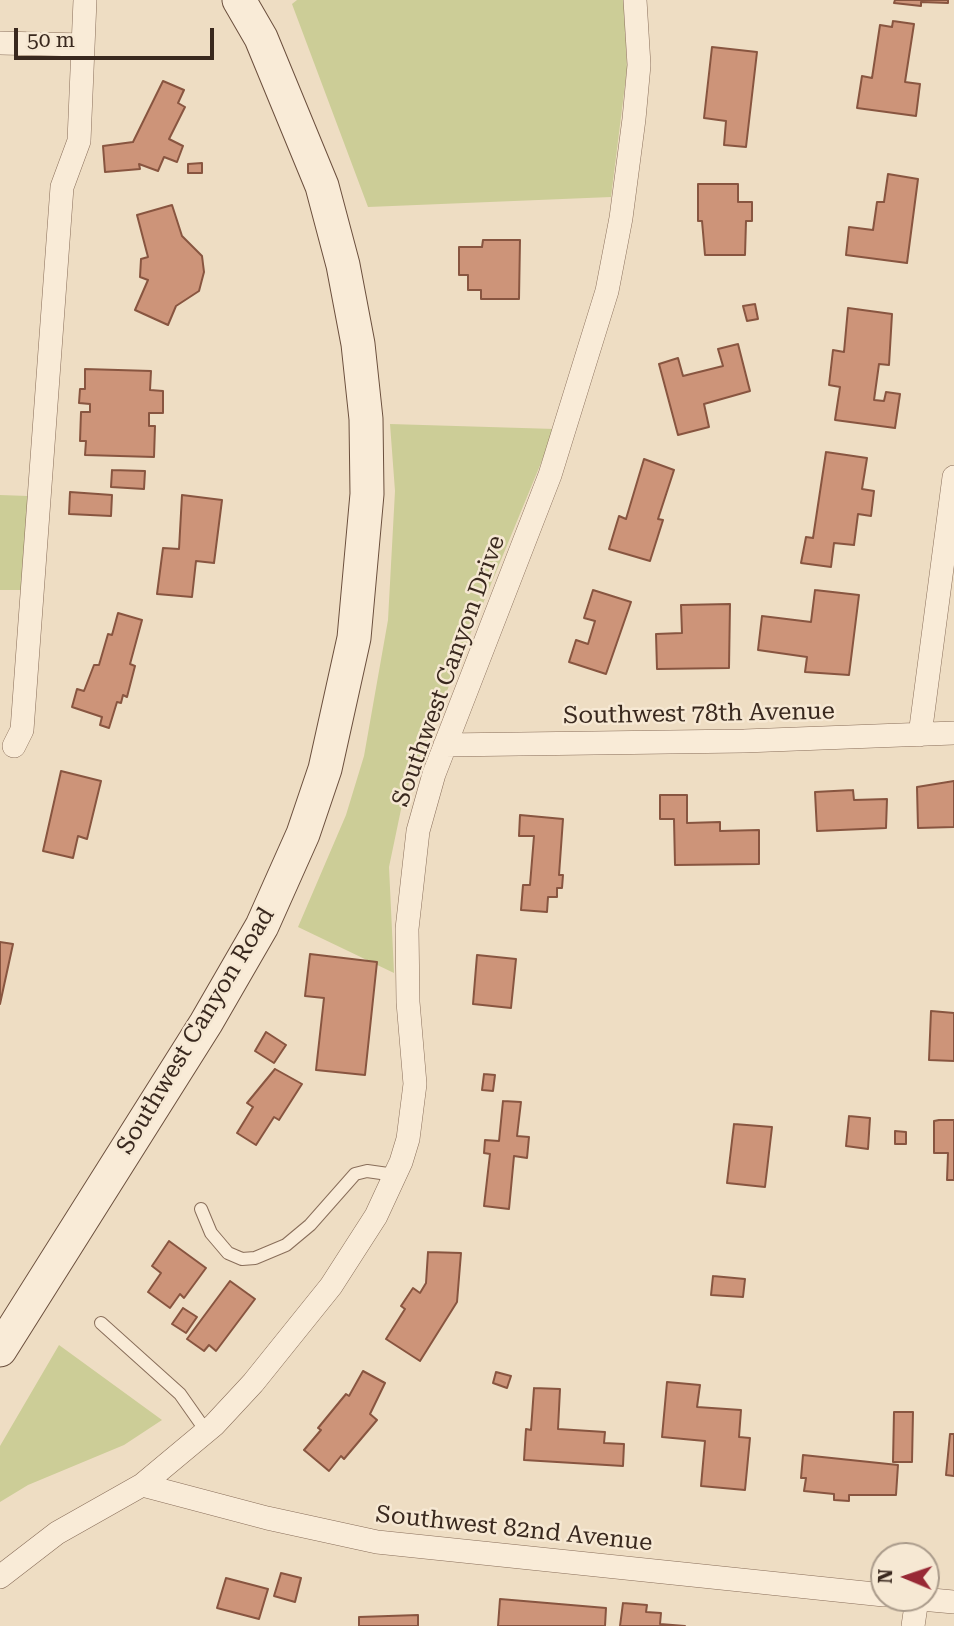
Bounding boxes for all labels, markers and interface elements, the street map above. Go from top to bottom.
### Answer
scale bar [18,14,217,58]
text: 50 m [27,28,75,52]
street label: Southwest Canyon Drive [387,532,511,810]
street label: Southwest 78th Avenue [563,697,835,731]
street label: Southwest Canyon Road [111,902,281,1160]
street label: Southwest 82nd Avenue [374,1500,654,1558]
north arrow [870,1542,940,1612]
text: N [874,1569,897,1584]

